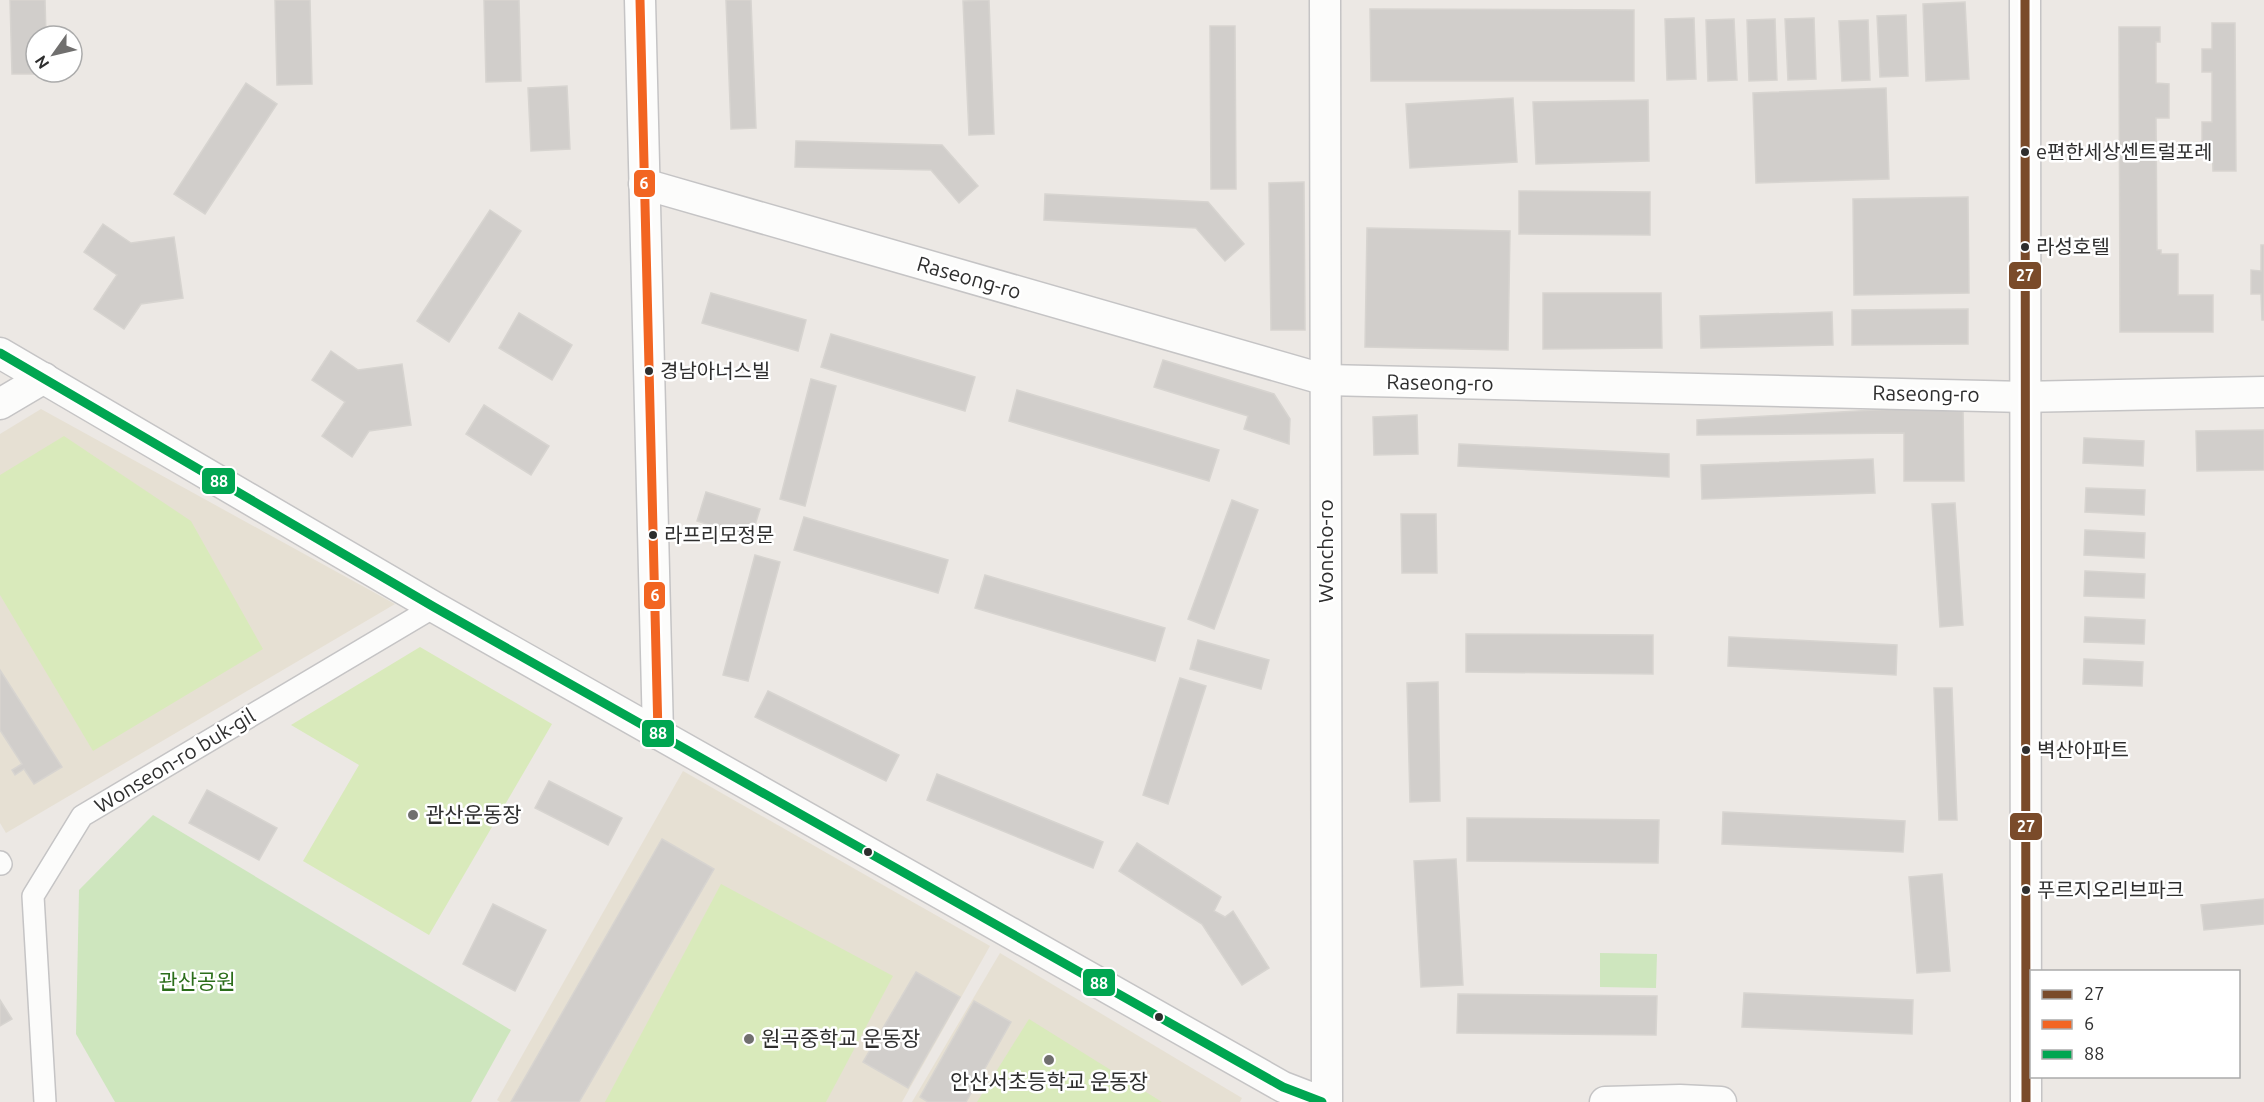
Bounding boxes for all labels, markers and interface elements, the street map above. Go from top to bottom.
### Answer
north arrow [24,24,84,84]
text: N [31,52,52,72]
place label: e편한세상센트럴포레 [2036,140,2213,163]
marker: e편한세상센트럴포레 [2019,146,2031,158]
line badge: 6 [633,169,656,198]
text: 6 [639,174,649,192]
place label: 라성호텔 [2036,235,2110,258]
marker: 라성호텔 [2019,241,2031,253]
street label: Raseong-ro [914,251,1024,303]
line badge: 27 [2008,261,2042,290]
text: 27 [2016,266,2034,284]
place label: 경남아너스빌 [660,359,770,382]
marker: 경남아너스빌 [643,365,655,377]
street label: Raseong-ro [1386,369,1494,395]
street label: Raseong-ro [1872,380,1980,406]
line badge: 88 [201,467,236,495]
text: 88 [210,472,228,490]
street label: Woncho-ro [1313,499,1337,603]
place label: 라프리모정문 [664,523,774,546]
marker: 라프리모정문 [647,529,659,541]
line badge: 6 [643,581,666,610]
text: 6 [650,586,660,604]
street label: Wonseon-ro buk-gil [90,703,259,817]
line badge: 88 [641,719,675,748]
text: 88 [649,724,667,742]
place label: 벽산아파트 [2037,738,2129,761]
marker: 벽산아파트 [2020,744,2032,756]
place label: 관산운동장 [425,802,522,826]
marker: 관산운동장 [406,808,420,822]
line badge: 27 [2009,812,2043,841]
text: 27 [2017,817,2035,835]
unlabelled marker [862,846,874,858]
place label: 푸르지오리브파크 [2037,878,2184,901]
marker: 푸르지오리브파크 [2020,884,2032,896]
line badge: 88 [1082,968,1116,997]
park label: 관산공원 [158,969,236,993]
legend [2030,970,2240,1078]
text: 88 [1090,974,1108,992]
text: 27 [2084,983,2104,1003]
unlabelled marker [1153,1011,1165,1023]
text: 6 [2084,1013,2094,1033]
place label: 원곡중학교 운동장 [761,1026,920,1050]
marker: 원곡중학교 운동장 [742,1032,756,1046]
text: 88 [2084,1043,2104,1063]
marker: 안산서초등학교 운동장 [1042,1053,1056,1067]
place label: 안산서초등학교 운동장 [950,1069,1148,1093]

